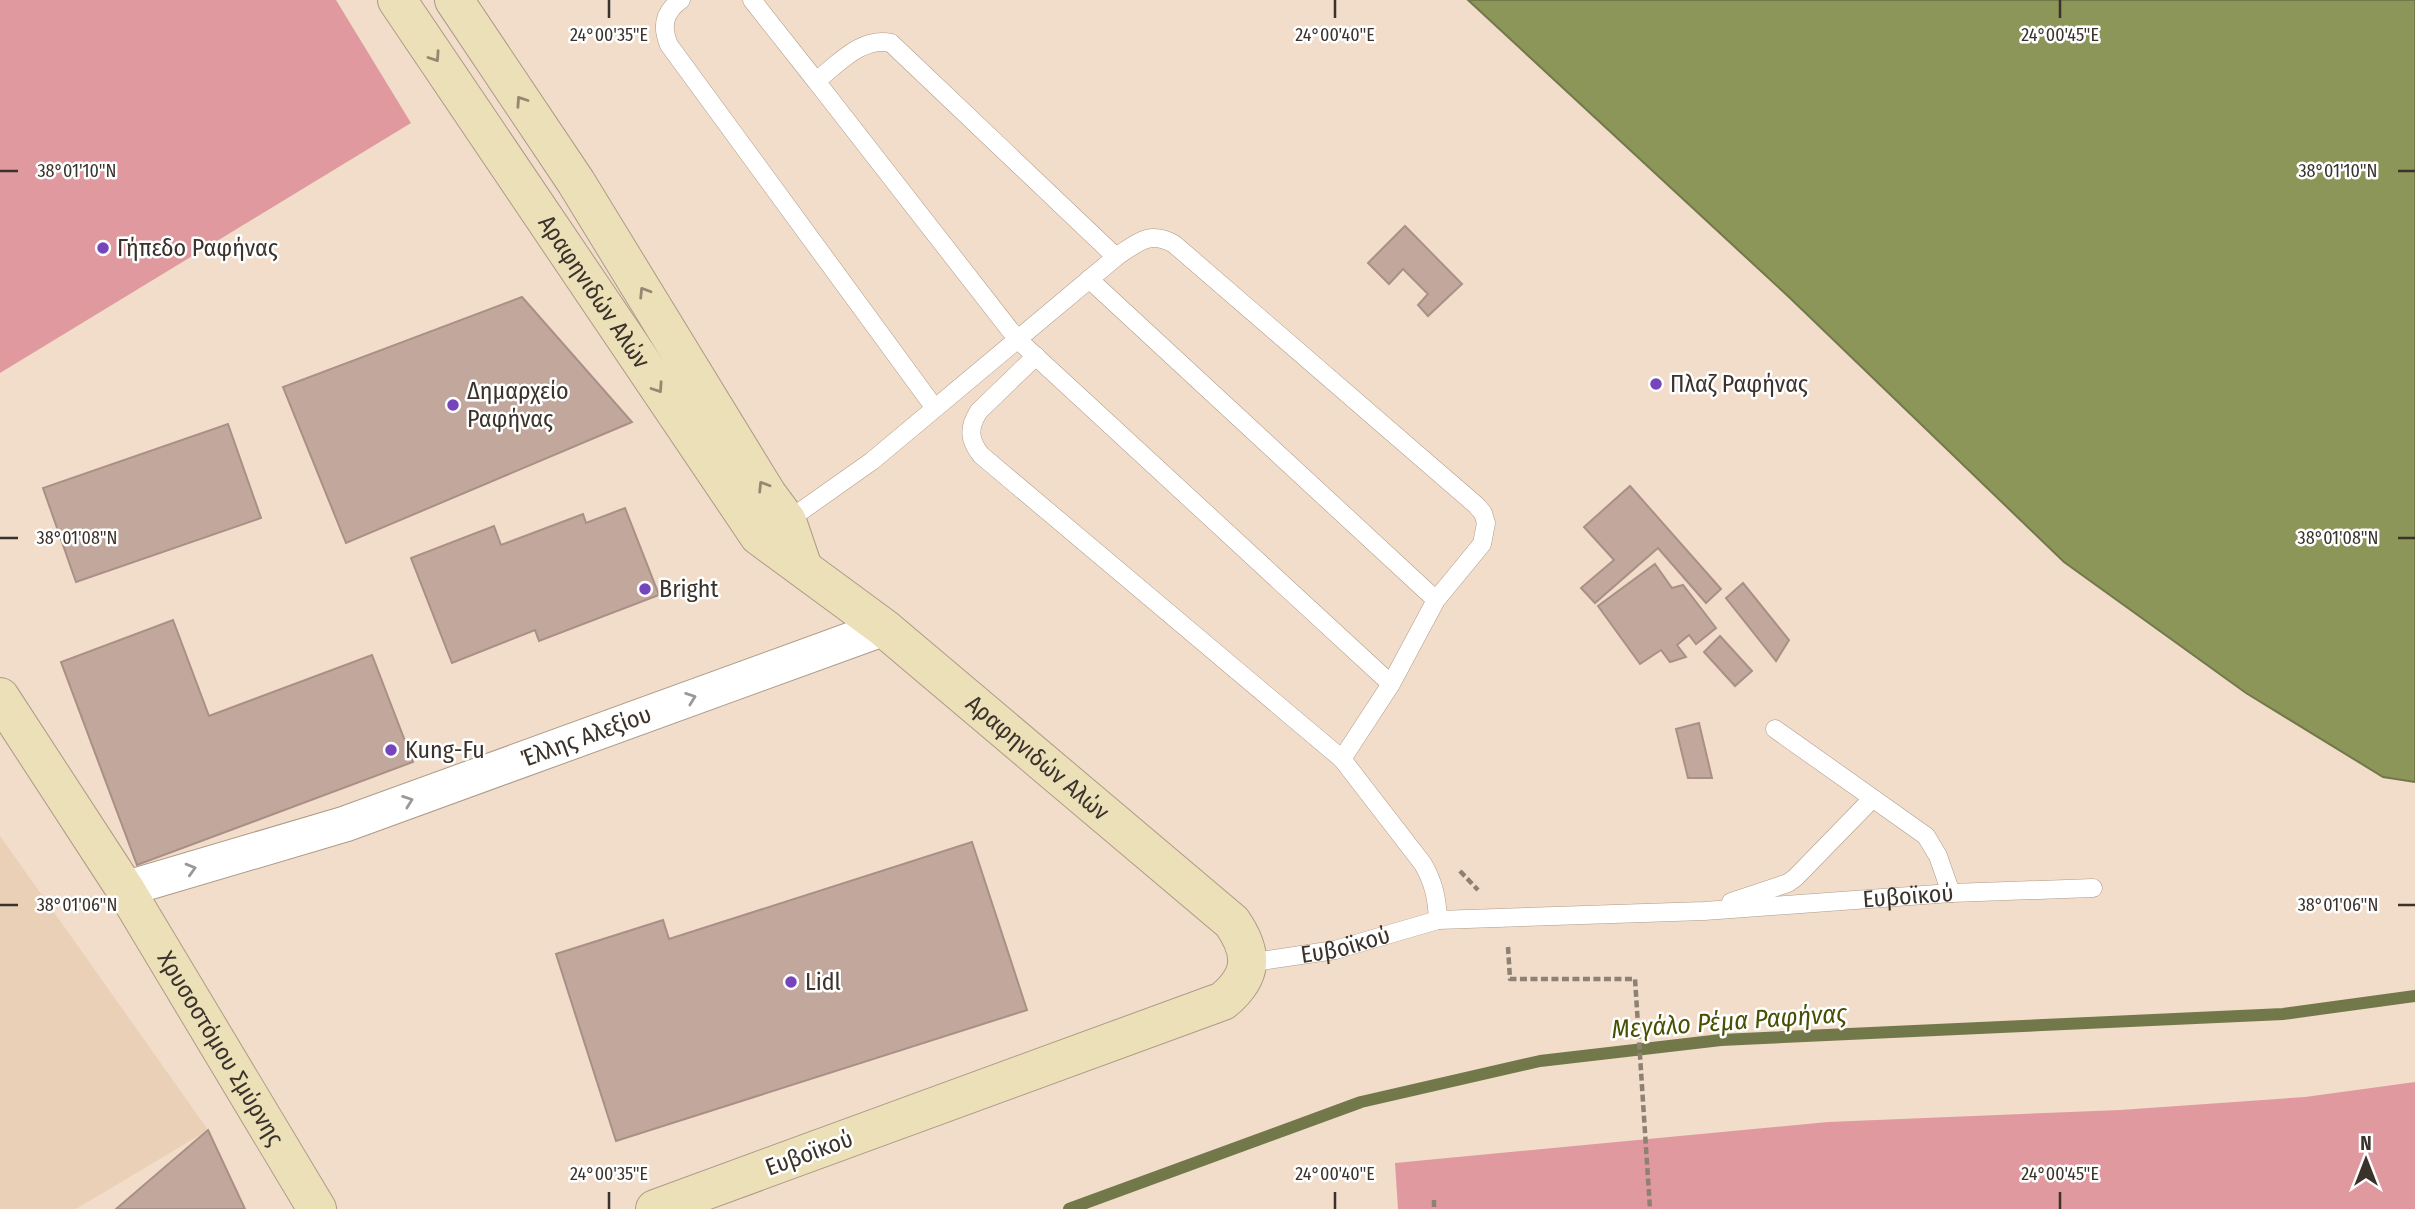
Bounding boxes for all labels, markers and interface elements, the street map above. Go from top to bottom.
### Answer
text: 24°00'35"E [570,24,648,46]
text: 24°00'40"E [1295,24,1375,46]
text: 24°00'45"E [2021,24,2099,46]
one-way arrow [427,49,439,62]
one-way arrow [516,95,529,108]
text: 38°01'10"N [37,160,117,182]
text: 38°01'10"N [2298,160,2378,182]
street label: Αραφηνιδών Αλών [532,210,656,374]
place label: Γήπεδο Ραφήνας [117,234,278,262]
marker: Γήπεδο Ραφήνας [95,240,111,256]
one-way arrow [639,287,652,300]
place label: Πλαζ Ραφήνας [1670,370,1808,398]
marker: Πλαζ Ραφήνας [1648,376,1664,392]
place label: Δημαρχείο Ραφήνας [467,377,569,433]
one-way arrow [650,380,662,393]
marker: Δημαρχείο Ραφήνας [445,397,461,413]
one-way arrow [758,481,771,494]
text: 38°01'08"N [37,527,117,549]
text: 38°01'08"N [2298,527,2378,549]
place label: Bright [659,575,718,603]
marker: Bright [637,581,653,597]
street label: Αραφηνιδών Αλών [960,689,1115,826]
one-way arrow [684,693,696,707]
street label: Έλλης Αλεξίου [517,700,655,773]
place label: Kung-Fu [405,736,485,764]
marker: Kung-Fu [383,742,399,758]
one-way arrow [401,795,413,809]
one-way arrow [185,863,197,878]
street label: Ευβοϊκού [1862,879,1954,913]
text: 38°01'06"N [37,894,117,916]
text: 38°01'06"N [2298,894,2378,916]
street label: Ευβοϊκού [1299,921,1393,969]
street label: Χρυσοστόμου Σμύρνης [152,946,290,1151]
place label: Lidl [805,968,841,996]
marker: Lidl [783,974,799,990]
water label: Μεγάλο Ρέμα Ραφήνας [1610,998,1849,1045]
street label: Ευβοϊκού [761,1124,857,1182]
north arrow [2331,1125,2401,1195]
text: N [2360,1132,2372,1155]
text: 24°00'35"E [570,1163,648,1185]
text: 24°00'40"E [1295,1163,1375,1185]
text: 24°00'45"E [2021,1163,2099,1185]

